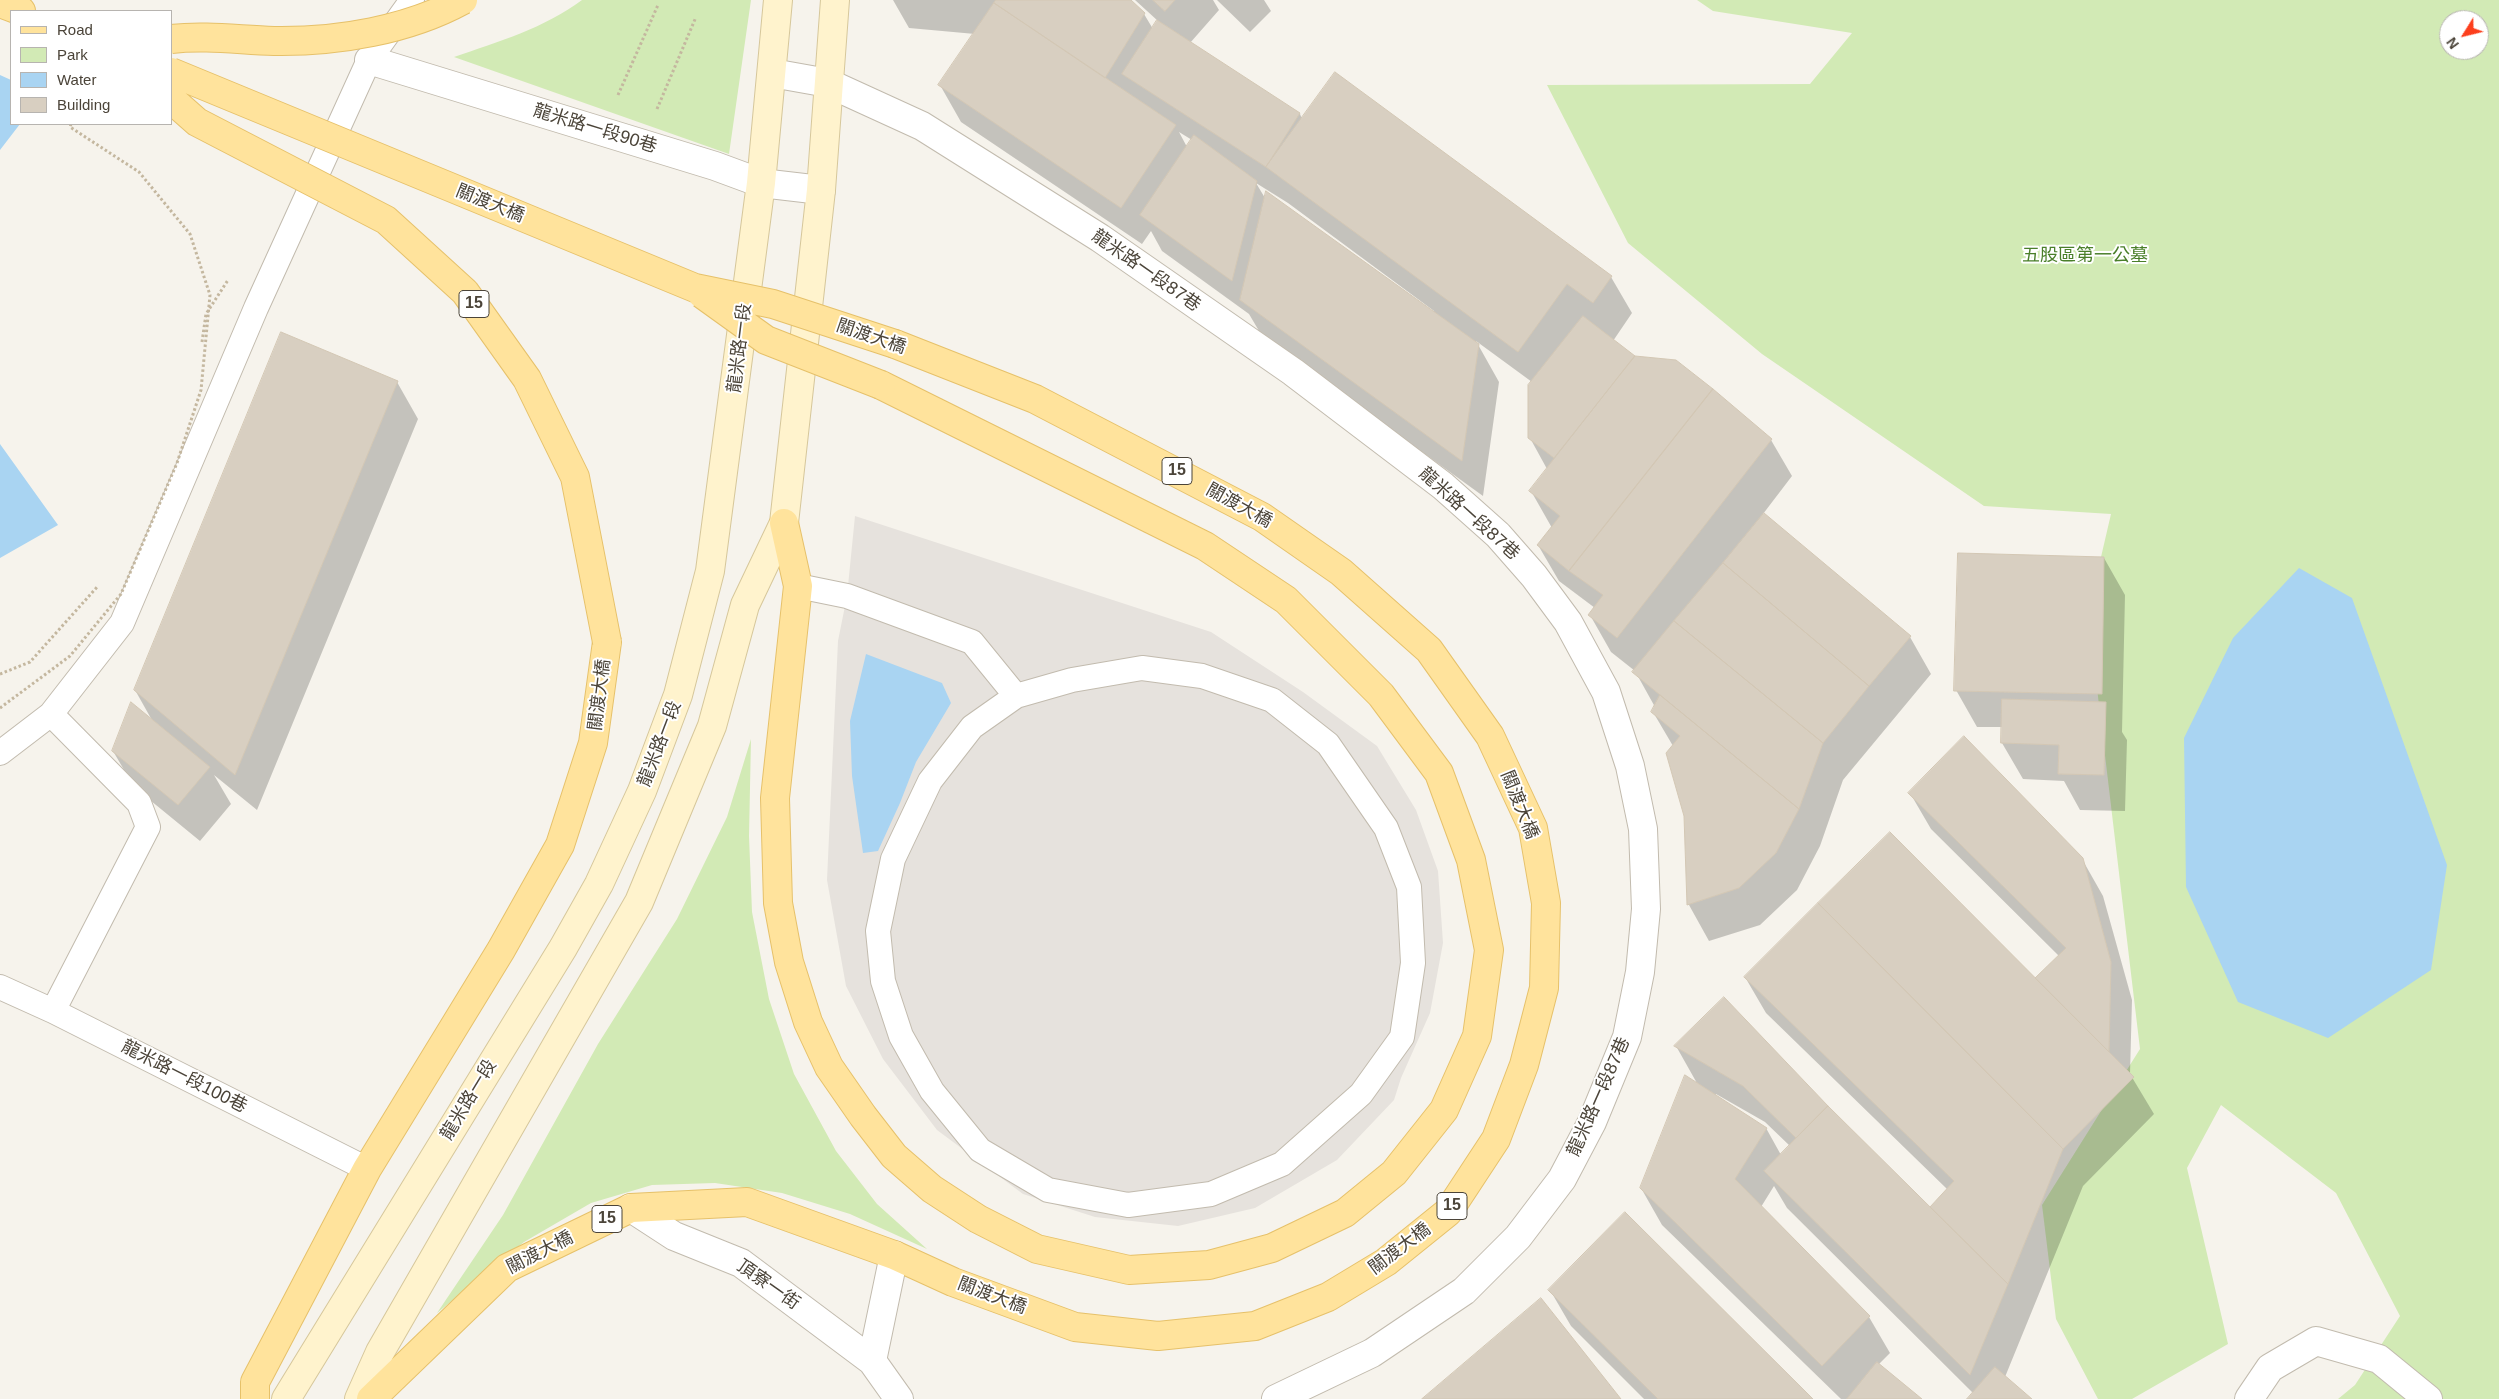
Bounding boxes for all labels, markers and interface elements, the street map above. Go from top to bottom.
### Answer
legend [10,10,172,125]
north arrow [2439,10,2489,60]
text: Road [57,21,93,38]
text: N [2443,34,2462,52]
text: Park [57,46,88,63]
text: Water [57,71,96,88]
text: Building [57,96,110,113]
street label: 龍米路一段90巷 [531,100,659,158]
street label: 關渡大橋 [453,181,527,227]
street label: 龍米路一段87巷 [1087,225,1205,317]
park label: 五股區第一公墓 [2022,245,2148,267]
road number: 15 [459,290,489,318]
street label: 龍米路一段 [724,302,756,394]
street label: 關渡大橋 [833,315,909,359]
road number: 15 [1162,458,1192,484]
street label: 龍米路一段87巷 [1414,463,1524,565]
street label: 關渡大橋 [1202,479,1276,533]
street label: 關渡大橋 [585,658,615,732]
street label: 龍米路一段 [634,698,686,790]
street label: 關渡大橋 [1496,768,1542,842]
street label: 龍米路一段87巷 [1563,1034,1635,1160]
street label: 龍米路一段100巷 [118,1036,250,1118]
street label: 龍米路一段 [437,1056,501,1144]
road number: 15 [1437,1192,1467,1220]
road number: 15 [592,1206,622,1232]
street label: 關渡大橋 [1365,1219,1435,1279]
street label: 關渡大橋 [503,1227,577,1279]
street label: 頂寮一街 [732,1256,804,1314]
street label: 關渡大橋 [955,1273,1029,1319]

